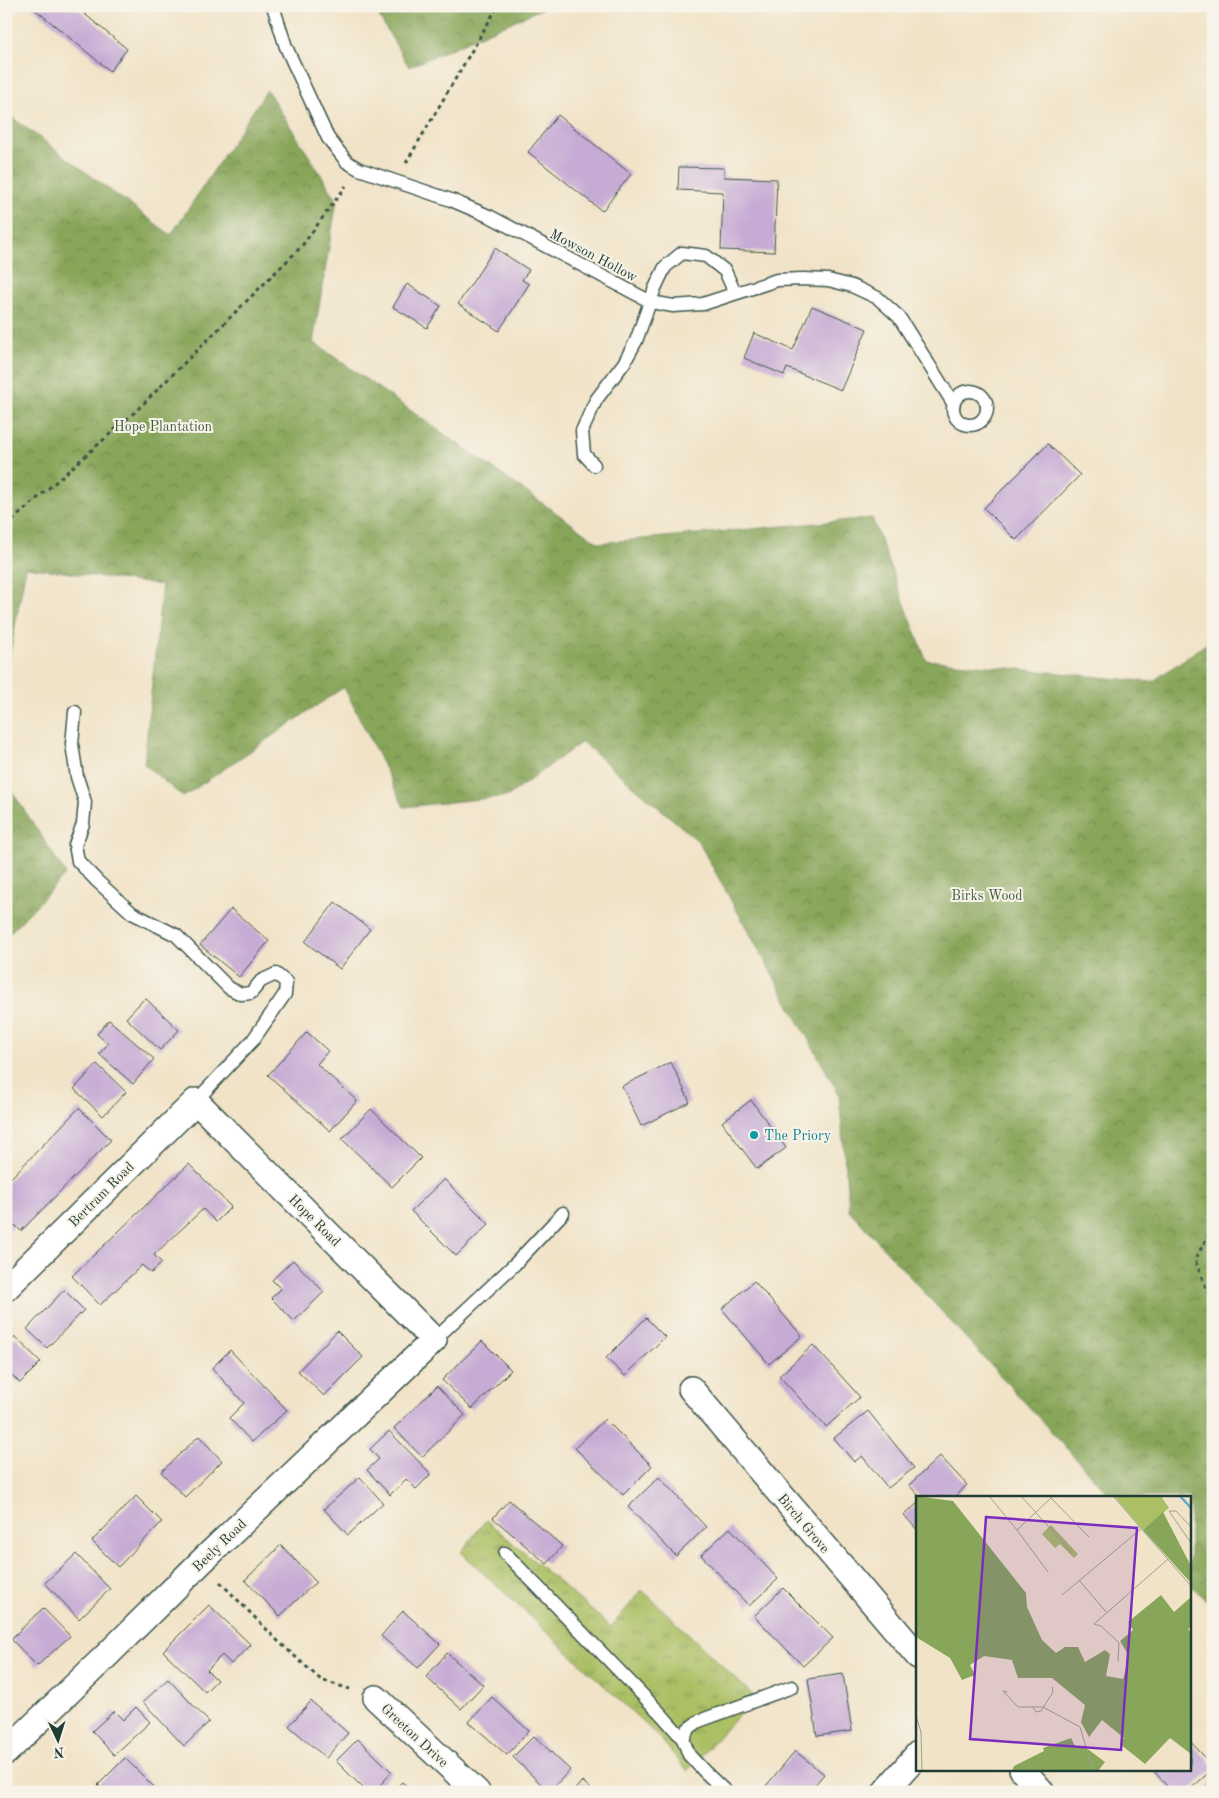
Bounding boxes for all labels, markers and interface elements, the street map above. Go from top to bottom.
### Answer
street label: Mowson Hollow [547,227,640,285]
park label: Hope Plantation [114,420,213,434]
park label: Birks Wood [951,889,1023,903]
marker: The Priory [748,1129,760,1141]
place label: The Priory [764,1129,832,1143]
street label: Bertram Road [66,1159,137,1230]
street label: Hope Road [286,1192,343,1249]
street label: Birch Grove [775,1491,832,1556]
inset map [916,1496,1192,1770]
street label: Beely Road [190,1517,249,1575]
street label: Greeton Drive [378,1701,450,1770]
north arrow [32,1716,82,1766]
text: N [53,1745,65,1759]

